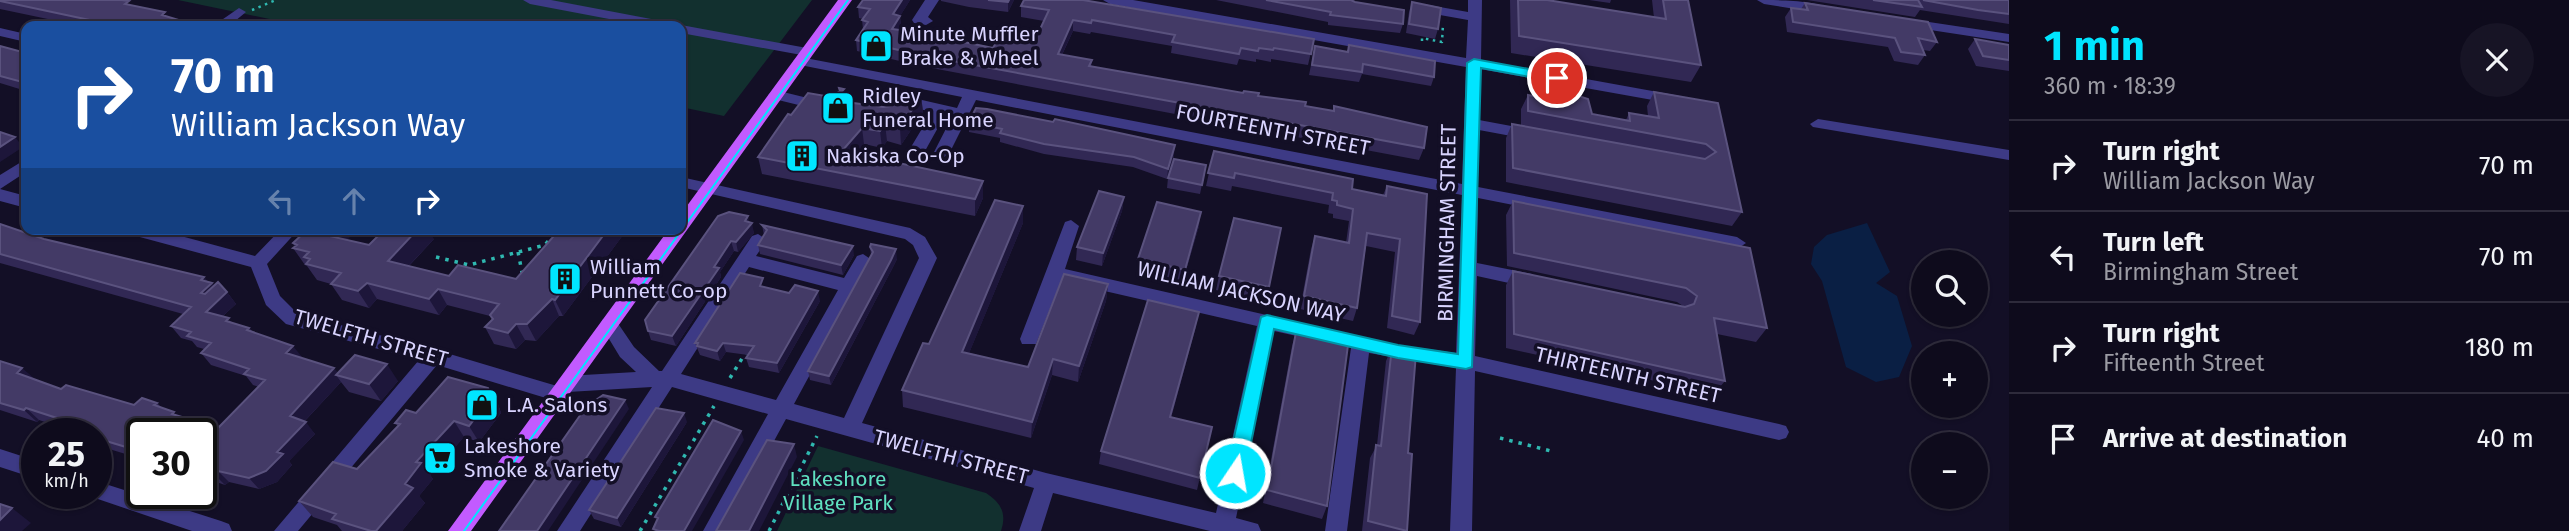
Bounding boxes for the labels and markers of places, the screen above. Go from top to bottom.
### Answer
place label: Minute Muffler Brake & Wheel [900,21,1039,71]
shop icon: Minute Muffler Brake & Wheel [857,27,895,65]
pin [1527,48,1587,108]
place label: Ridley Funeral Home [862,83,994,133]
shop icon: Ridley Funeral Home [819,89,857,127]
building icon: Nakiska Co-Op [783,137,821,175]
place label: Nakiska Co-Op [826,143,965,169]
place label: William Punnett Co-op [590,254,727,304]
building icon: William Punnett Co-op [546,260,584,298]
shop icon: L.A. Salons [463,386,501,424]
place label: L.A. Salons [506,392,608,418]
place label: Lakeshore Smoke & Variety [464,433,620,483]
supermarket icon: Lakeshore Smoke & Variety [421,439,459,477]

